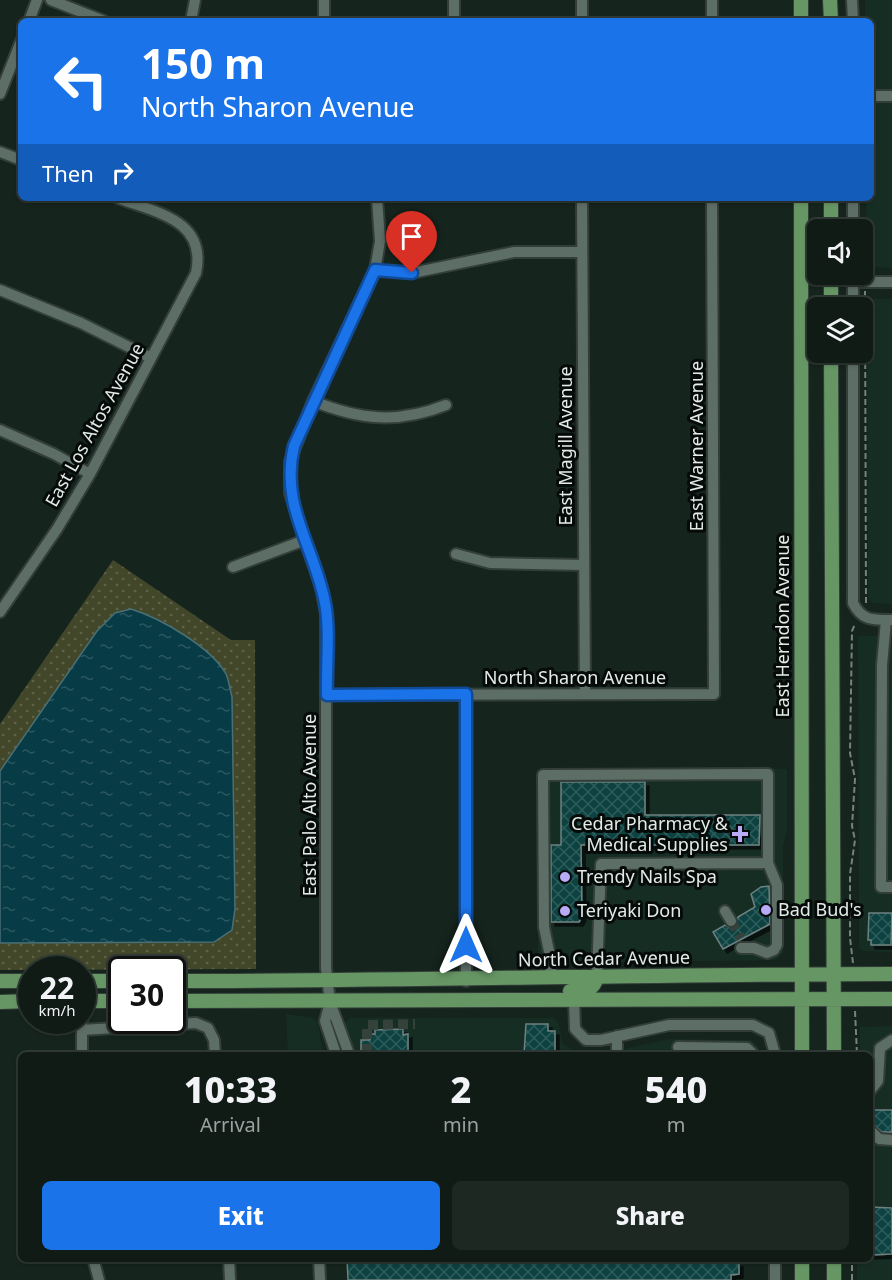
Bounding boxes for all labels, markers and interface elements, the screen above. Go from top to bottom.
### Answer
text: 150 m [141,34,265,91]
icon: left [42,42,120,120]
text: North Sharon Avenue [141,88,415,125]
icon: right [106,156,139,189]
text: Then [42,158,94,188]
pin [386,211,437,273]
map controls [807,219,873,363]
button: sound [807,219,873,285]
icon: arrive [395,220,428,253]
button: layers [807,297,873,363]
street label: East Los Altos Avenue [39,338,149,511]
street label: East Warner Avenue [684,361,708,531]
street label: East Magill Avenue [553,366,577,526]
street label: East Herndon Avenue [770,535,794,717]
street label: North Sharon Avenue [484,665,666,689]
street label: East Palo Alto Avenue [297,714,321,896]
place label: Cedar Pharmacy & Medical Supplies [571,811,729,856]
marker: Cedar Pharmacy & Medical Supplies [733,827,747,841]
place label: Trendy Nails Spa [577,864,717,888]
marker: Trendy Nails Spa [558,870,572,884]
place label: Bad Bud's [778,897,862,921]
place label: Teriyaki Don [577,898,681,922]
marker: Bad Bud's [759,903,773,917]
marker: Teriyaki Don [558,904,572,918]
position arrow [434,913,498,977]
street label: North Cedar Avenue [518,944,690,972]
speed limit sign: 30 [108,956,186,1034]
text: 22 [40,967,74,1008]
text: km/h [39,1000,75,1020]
text: 10:33 [184,1065,277,1114]
text: 2 [451,1065,471,1114]
text: 540 [645,1065,707,1114]
text: Arrival [200,1111,261,1138]
text: min [443,1111,479,1138]
text: m [667,1111,685,1138]
button: Exit [42,1181,440,1250]
button: Share [452,1181,849,1250]

